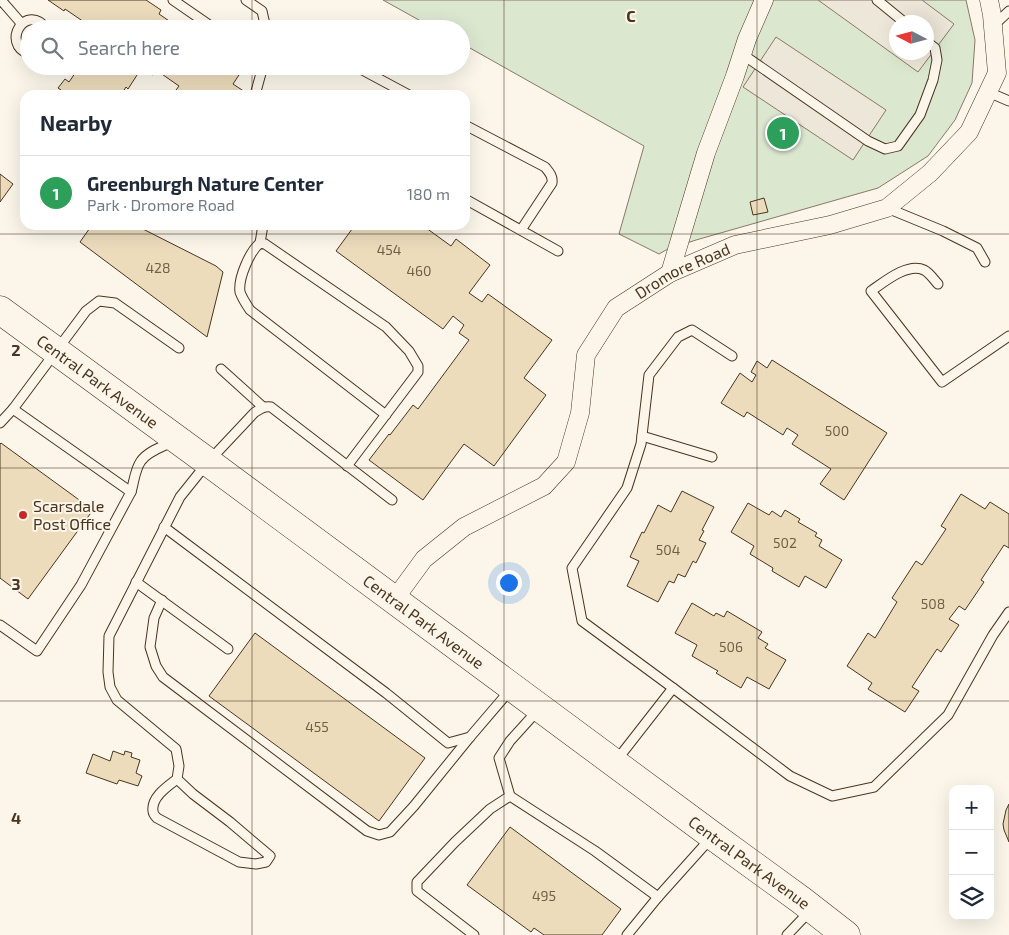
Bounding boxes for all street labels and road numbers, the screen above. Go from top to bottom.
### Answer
street label: Dromore Road [631,238,733,302]
street label: Central Park Avenue [34,330,162,432]
street label: Central Park Avenue [360,570,488,672]
street label: Central Park Avenue [685,811,814,913]

